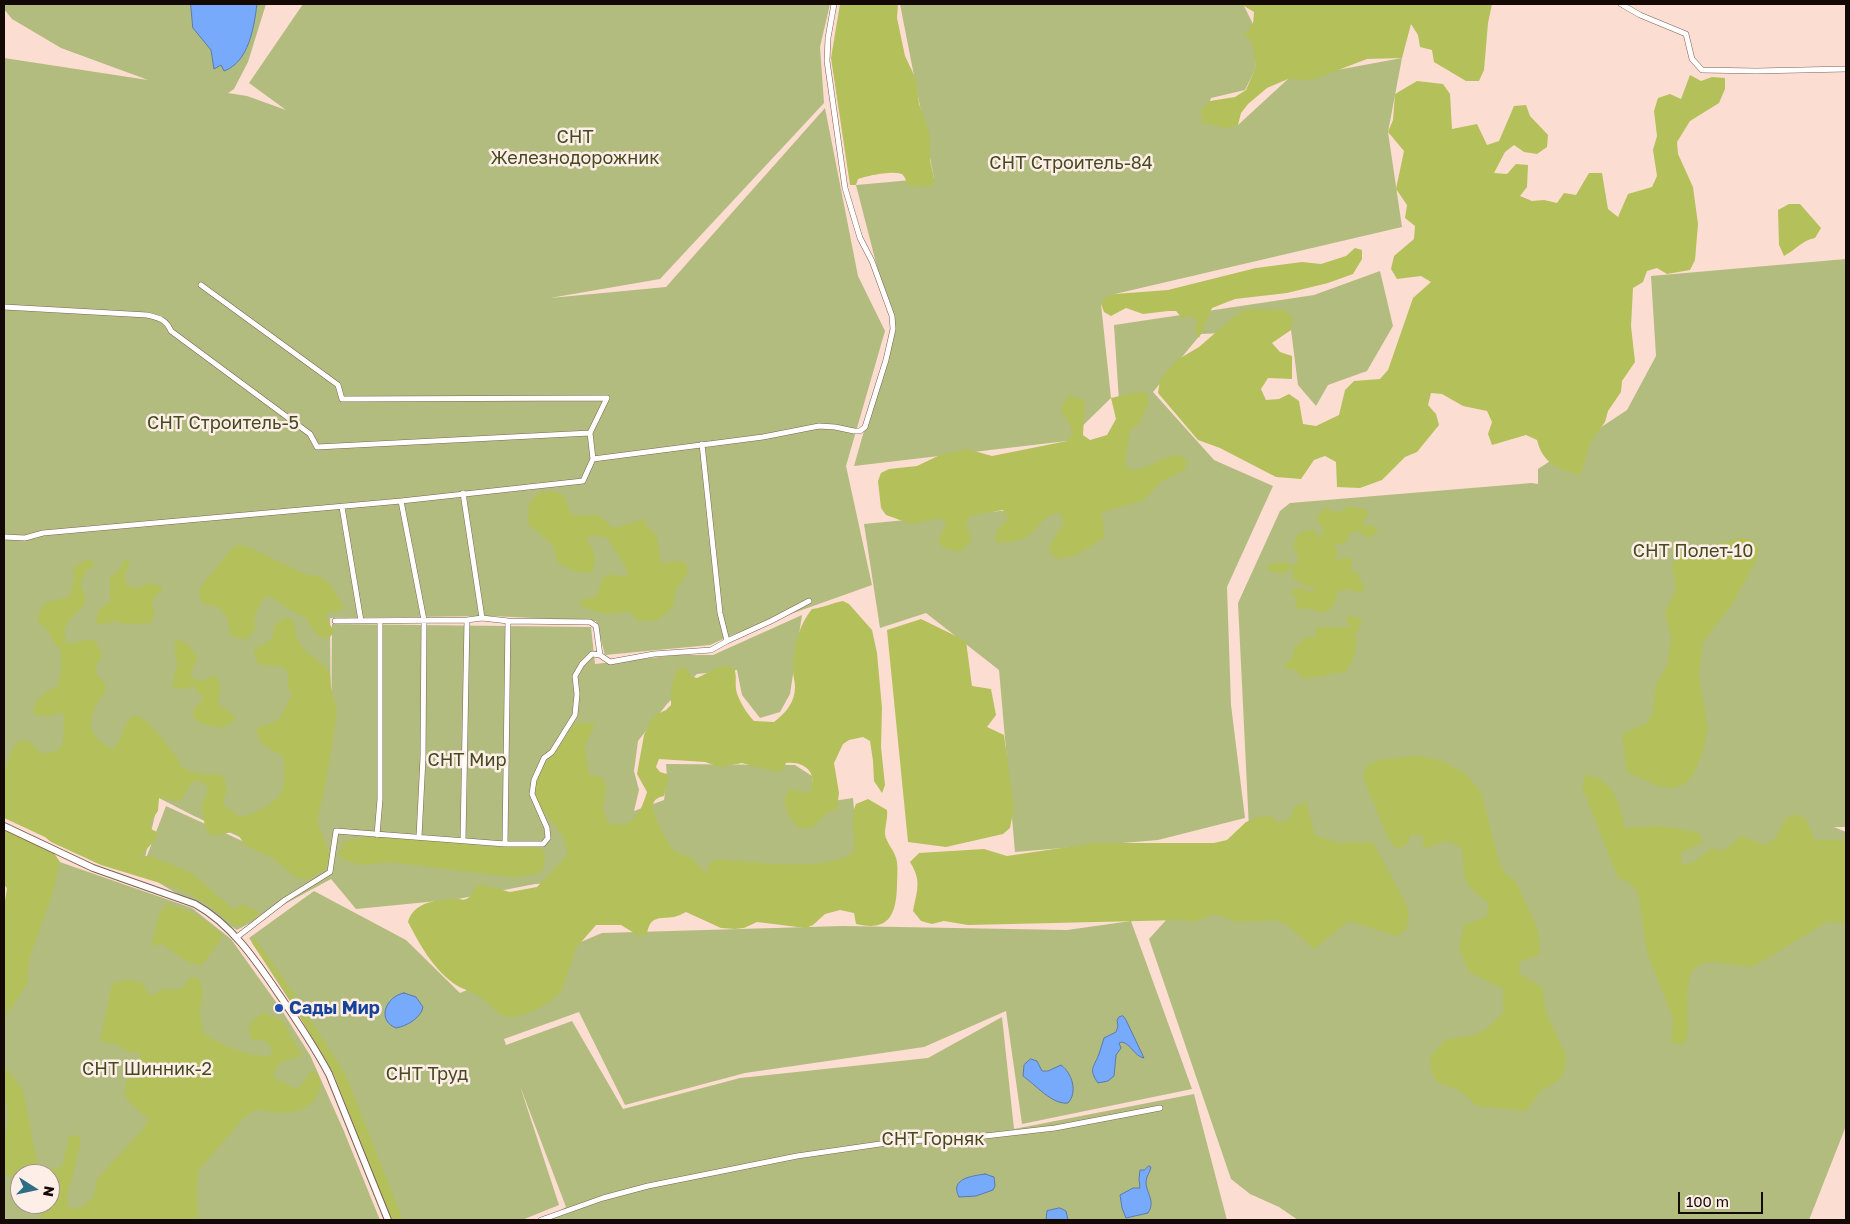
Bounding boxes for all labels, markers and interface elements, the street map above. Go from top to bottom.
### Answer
park label: СНТ Железнодорожник [490,126,660,168]
park label: СНТ Строитель-84 [989,152,1153,174]
park label: СНТ Строитель-5 [147,412,299,434]
park label: СНТ Полет-10 [1633,540,1753,562]
park label: СНТ Мир [427,749,507,771]
place label: Сады Мир [289,997,380,1019]
marker: Сады Мир [273,1002,285,1014]
park label: СНТ Шинник-2 [82,1058,212,1080]
park label: СНТ Труд [386,1063,468,1085]
park label: СНТ Горняк [881,1128,985,1150]
north arrow [10,1164,60,1214]
scale bar [1680,1182,1765,1214]
text: N [40,1185,59,1198]
text: 100 m [1686,1192,1729,1210]

